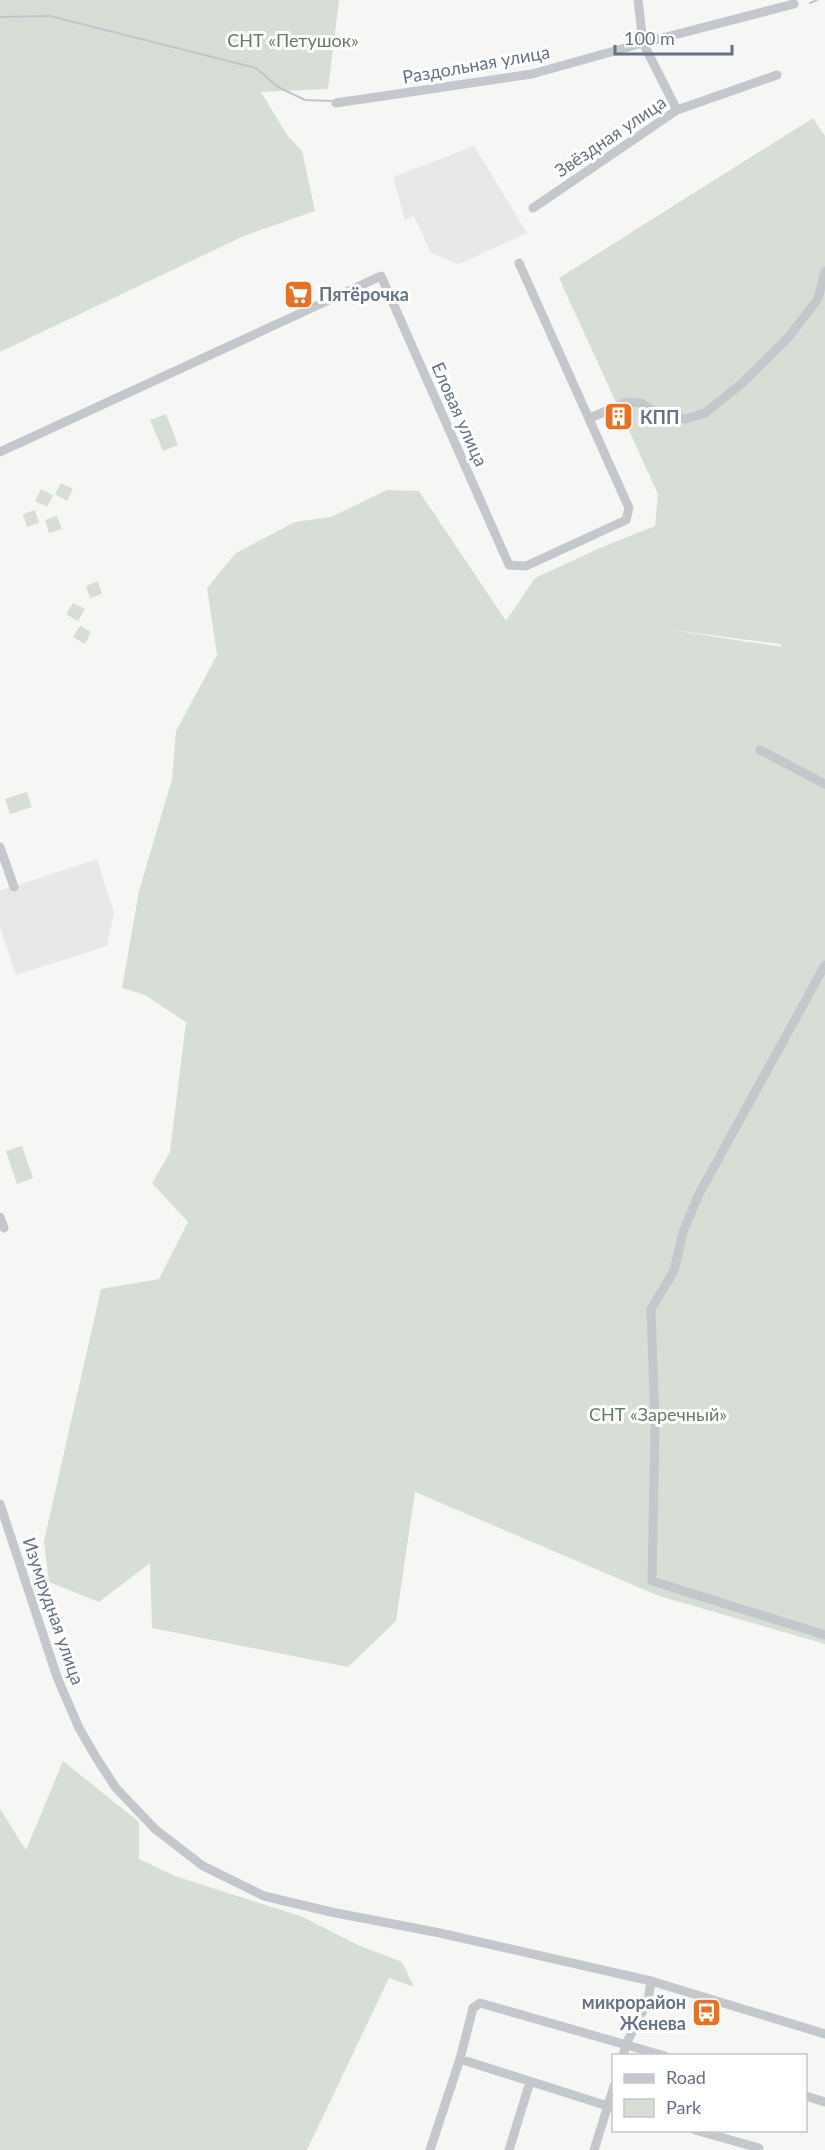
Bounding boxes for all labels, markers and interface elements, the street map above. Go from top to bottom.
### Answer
scale bar [615,18,732,56]
text: 100 m [624,27,675,49]
park label: СНТ «Петушок» [227,29,359,51]
street label: Раздольная улица [401,40,551,88]
street label: Звёздная улица [550,91,670,181]
supermarket icon: Пятёрочка [282,278,314,310]
place label: Пятёрочка [319,283,409,305]
street label: Еловая улица [427,359,493,469]
building icon: КПП [603,401,635,433]
place label: КПП [640,406,679,428]
park label: СНТ «Заречный» [589,1403,727,1425]
street label: Изумрудная улица [18,1534,90,1688]
place label: микрорайон Женева [582,1991,686,2034]
bus stop icon: микрорайон Женева [691,1996,723,2028]
legend [612,2054,807,2132]
text: Road [666,2066,706,2088]
text: Park [666,2096,702,2118]

